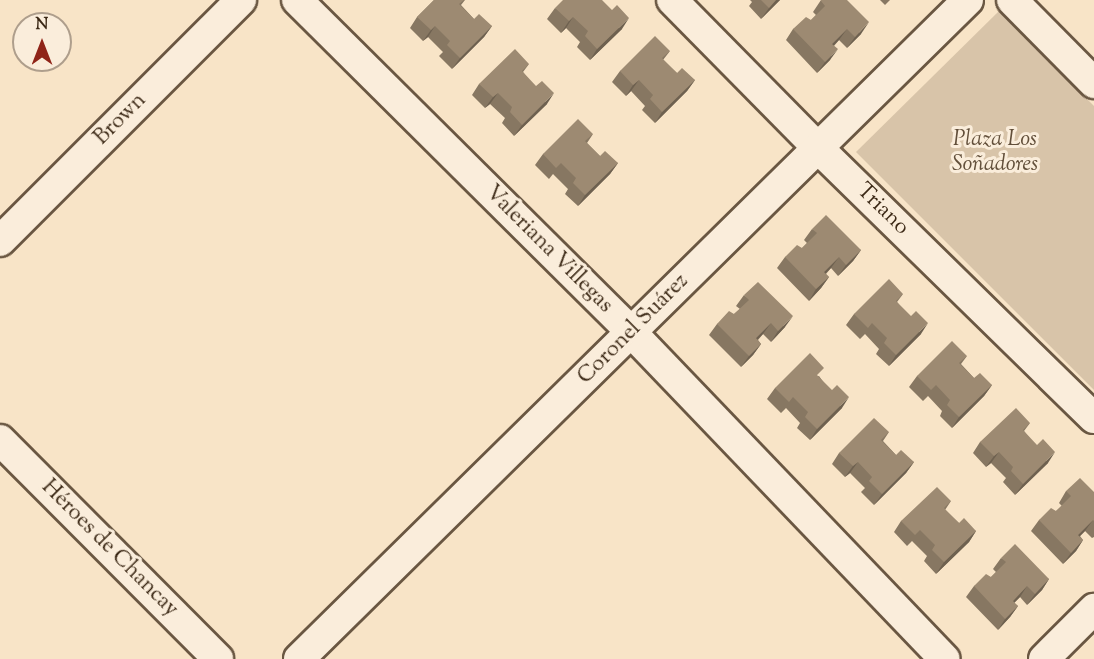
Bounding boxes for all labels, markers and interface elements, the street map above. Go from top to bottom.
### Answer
north arrow [12,12,72,72]
text: N [36,14,48,37]
street label: Brown [89,88,153,152]
park label: Plaza Los Soñadores [952,127,1038,178]
street label: Triano [850,179,914,241]
street label: Valeriana Villegas [479,181,617,319]
street label: Coronel Suárez [573,269,695,391]
street label: Héroes de Chancay [35,475,183,623]

